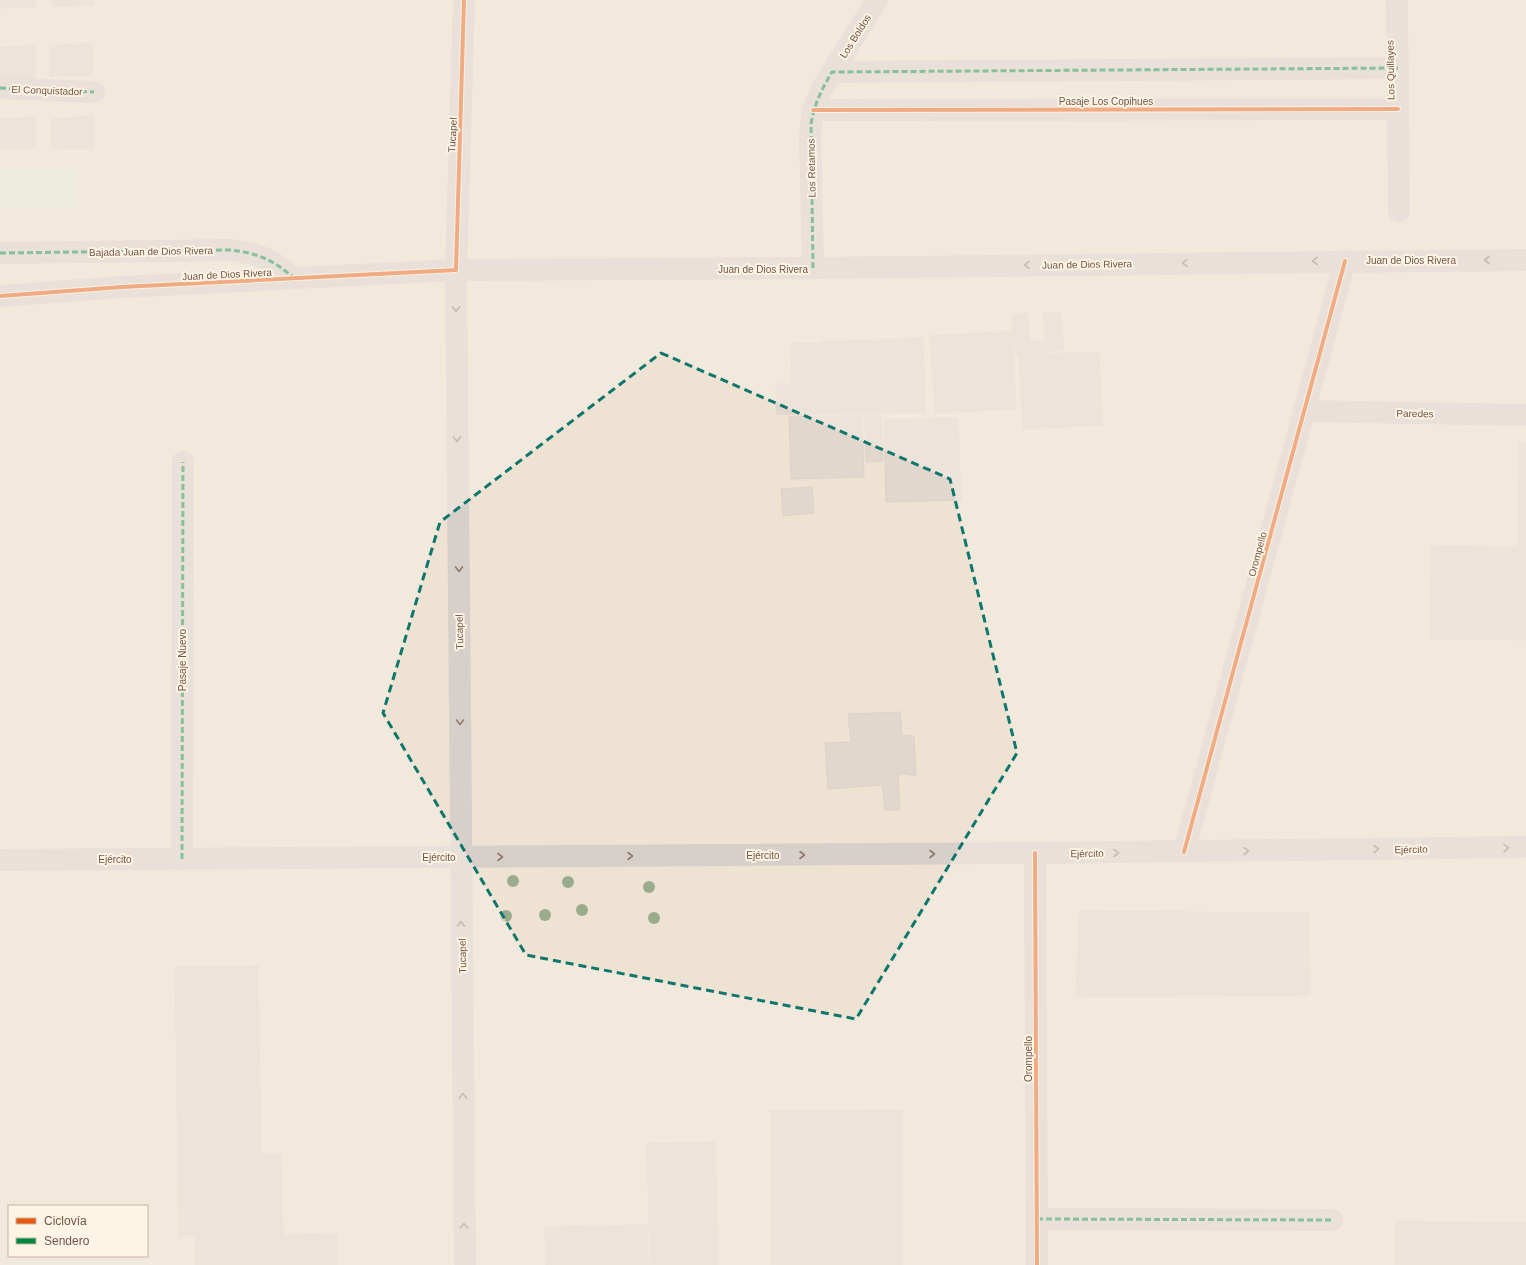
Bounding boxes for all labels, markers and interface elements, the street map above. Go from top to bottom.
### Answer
street label: Los Boldos [838,12,873,60]
street label: Los Quillayes [1384,40,1397,100]
street label: El Conquistador [11,84,83,97]
street label: Pasaje Los Copihues [1059,96,1153,107]
street label: Tucapel [446,117,459,153]
street label: Los Retamos [805,138,818,198]
street label: Bajada Juan de Dios Rivera [89,245,214,258]
street label: Juan de Dios Rivera [1366,255,1456,266]
one-way arrow [1484,256,1490,264]
one-way arrow [1312,257,1318,266]
street label: Juan de Dios Rivera [1042,258,1133,271]
one-way arrow [1182,259,1188,267]
one-way arrow [1024,261,1030,269]
street label: Juan de Dios Rivera [718,264,808,275]
street label: Juan de Dios Rivera [182,267,273,282]
one-way arrow [452,306,460,312]
street label: Paredes [1396,408,1434,419]
one-way arrow [453,436,461,442]
street label: Orompello [1246,530,1269,578]
one-way arrow [455,566,463,572]
street label: Tucapel [454,614,465,650]
street label: Pasaje Nuevo [177,628,188,691]
one-way arrow [456,719,464,725]
one-way arrow [1503,843,1509,852]
street label: Ejército [1394,844,1428,855]
one-way arrow [1373,845,1379,853]
one-way arrow [1243,847,1249,855]
street label: Ejército [1070,848,1104,859]
one-way arrow [1113,848,1119,857]
street label: Ejército [746,850,780,861]
one-way arrow [929,850,935,858]
one-way arrow [799,851,805,859]
street label: Ejército [422,852,456,863]
one-way arrow [627,852,633,860]
one-way arrow [497,853,503,861]
street label: Ejército [98,854,132,865]
one-way arrow [457,921,465,927]
street label: Tucapel [457,938,468,974]
street label: Orompello [1023,1036,1034,1082]
one-way arrow [459,1093,467,1099]
legend [8,1205,148,1257]
text: Ciclovía [44,1214,87,1228]
one-way arrow [460,1223,468,1229]
text: Sendero [44,1234,90,1248]

